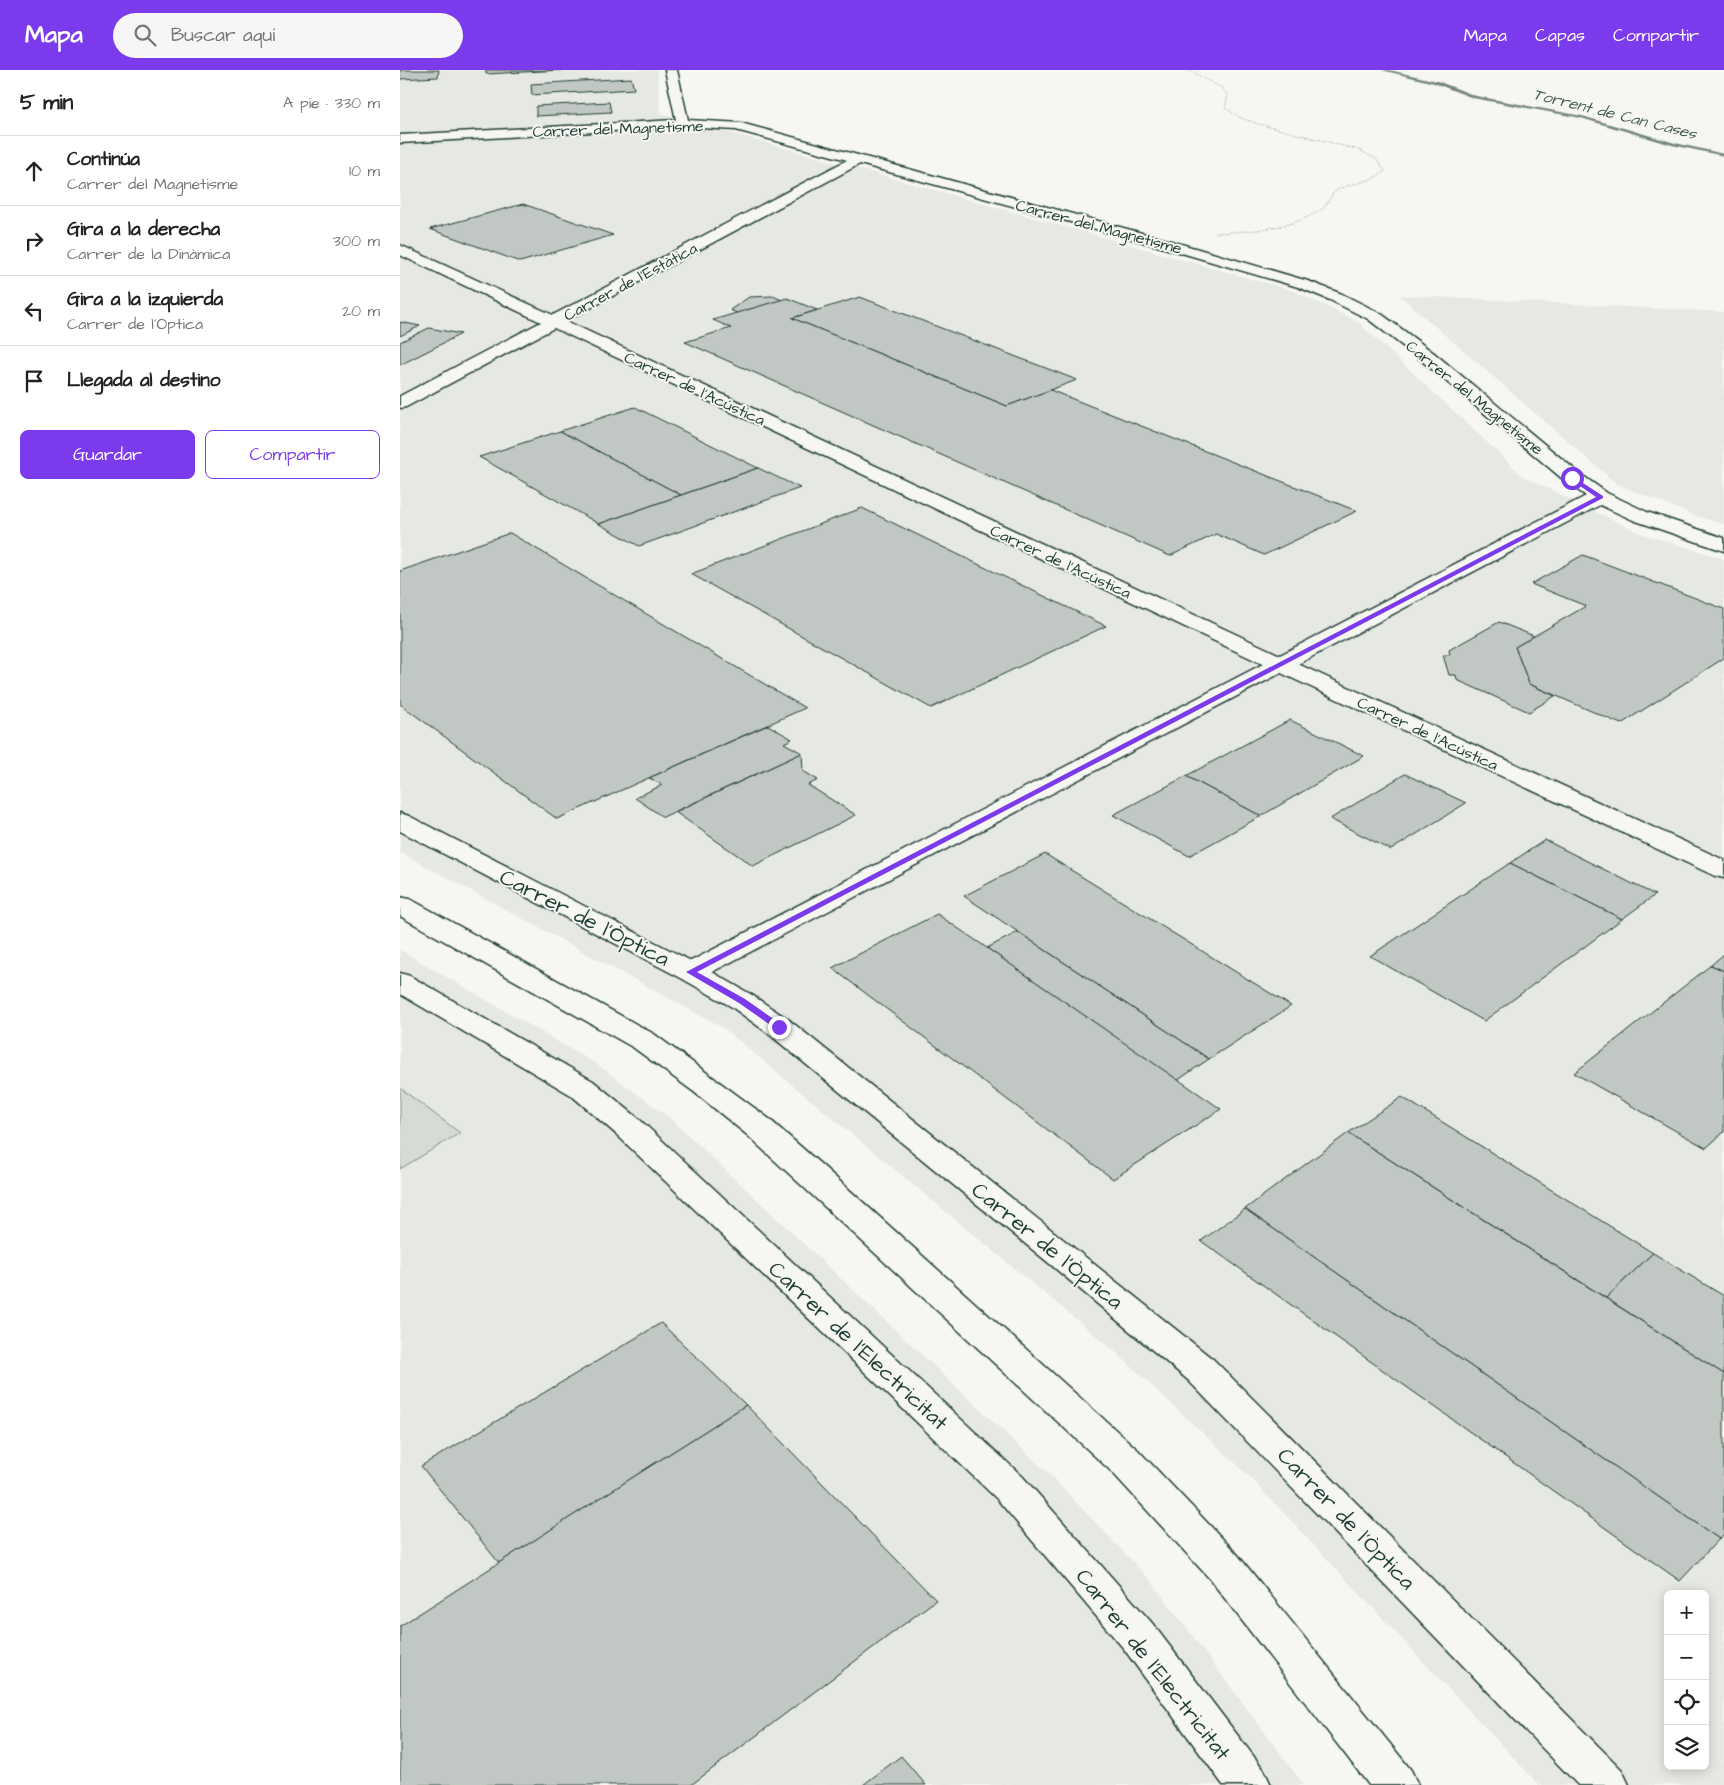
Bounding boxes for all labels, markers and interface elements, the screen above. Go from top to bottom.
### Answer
search box [113,13,463,58]
text: Mapa [25,18,83,52]
icon: search [131,21,159,49]
text: Buscar aquí [171,22,275,49]
text: Mapa [1464,23,1507,48]
text: Capas [1535,23,1585,48]
text: Compartir [1613,23,1699,48]
water label: Torrent de Can Cases [1531,83,1700,145]
text: 5 min [20,88,73,117]
text: A pie · 330 m [283,92,380,114]
street label: Carrer del Magnetisme [532,115,704,144]
text: Continúa [67,146,140,173]
icon: ahead [20,157,48,185]
text: 10 m [349,160,380,182]
text: Carrer del Magnetisme [67,173,238,195]
street label: Carrer del Magnetisme [1013,194,1185,261]
text: Gira a la derecha [67,216,220,243]
icon: right [20,227,48,255]
text: 300 m [333,230,380,252]
street label: Carrer de l'Estàtica [560,237,701,326]
text: Carrer de la Dinàmica [67,243,230,265]
text: Gira a la izquierda [67,286,223,313]
icon: left [20,297,48,325]
text: 20 m [342,300,380,322]
text: Carrer de l'Òptica [67,313,203,335]
street label: Carrer del Magnetisme [1400,335,1548,461]
street label: Carrer de l'Acústica [621,347,769,431]
icon: arrive [20,367,48,395]
text: Llegada al destino [67,367,220,394]
button: Guardar [20,430,195,479]
button: Compartir [205,430,380,479]
route start [1561,467,1584,490]
street label: Carrer de l'Acústica [987,520,1135,604]
street label: Carrer de l'Acústica [1354,692,1502,776]
street label: Carrer de l'Òptica [494,862,675,975]
route end [768,1016,791,1039]
street label: Carrer de l'Òptica [965,1175,1130,1317]
street label: Carrer de l'Electricitat [761,1254,955,1438]
street label: Carrer de l'Òptica [1270,1441,1422,1597]
street label: Carrer de l'Electricitat [1068,1562,1238,1767]
map controls [1664,1590,1709,1770]
button: + [1664,1590,1709,1635]
button: − [1664,1635,1709,1680]
button: locate [1664,1680,1709,1725]
button: layers [1664,1725,1709,1770]

